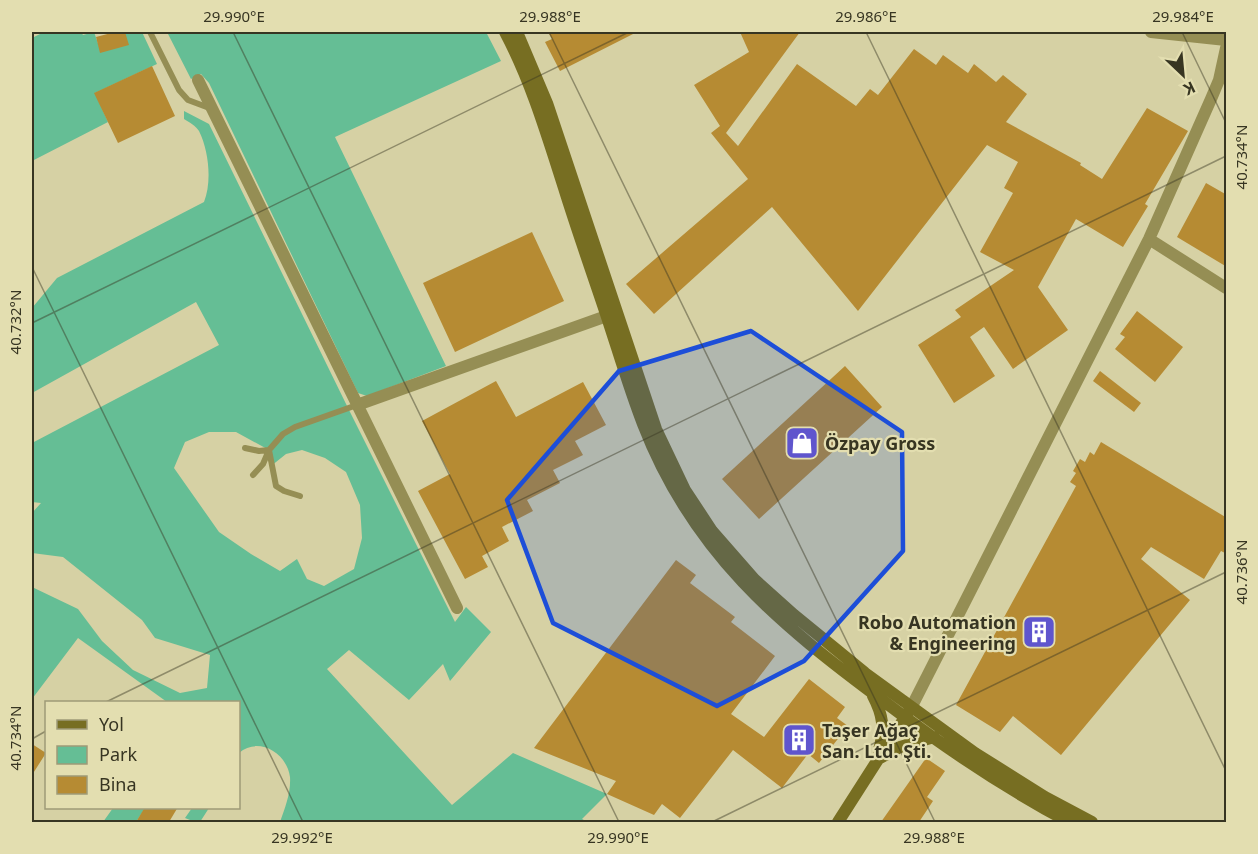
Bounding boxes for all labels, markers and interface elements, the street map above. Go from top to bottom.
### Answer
text: 29.990°E [203,6,265,26]
text: 29.988°E [519,6,581,26]
text: 29.986°E [835,6,897,26]
text: 29.984°E [1152,6,1214,26]
north arrow [1153,45,1213,105]
text: K [1180,76,1199,101]
text: 40.734°N [1231,125,1251,189]
text: 40.732°N [5,290,25,354]
shop icon: Özpay Gross [784,425,820,461]
place label: Özpay Gross [825,431,935,455]
text: 40.736°N [1231,540,1251,604]
place label: Robo Automation & Engineering [858,610,1016,655]
building icon: Robo Automation & Engineering [1021,614,1057,650]
legend [45,701,240,809]
text: 40.734°N [5,706,25,770]
text: Yol [99,712,124,736]
place label: Taşer Ağaç San. Ltd. Şti. [822,718,931,763]
building icon: Taşer Ağaç San. Ltd. Şti. [781,722,817,758]
text: Park [99,742,137,766]
text: Bina [99,772,137,796]
text: 29.992°E [271,827,333,847]
text: 29.990°E [587,827,649,847]
text: 29.988°E [903,827,965,847]

